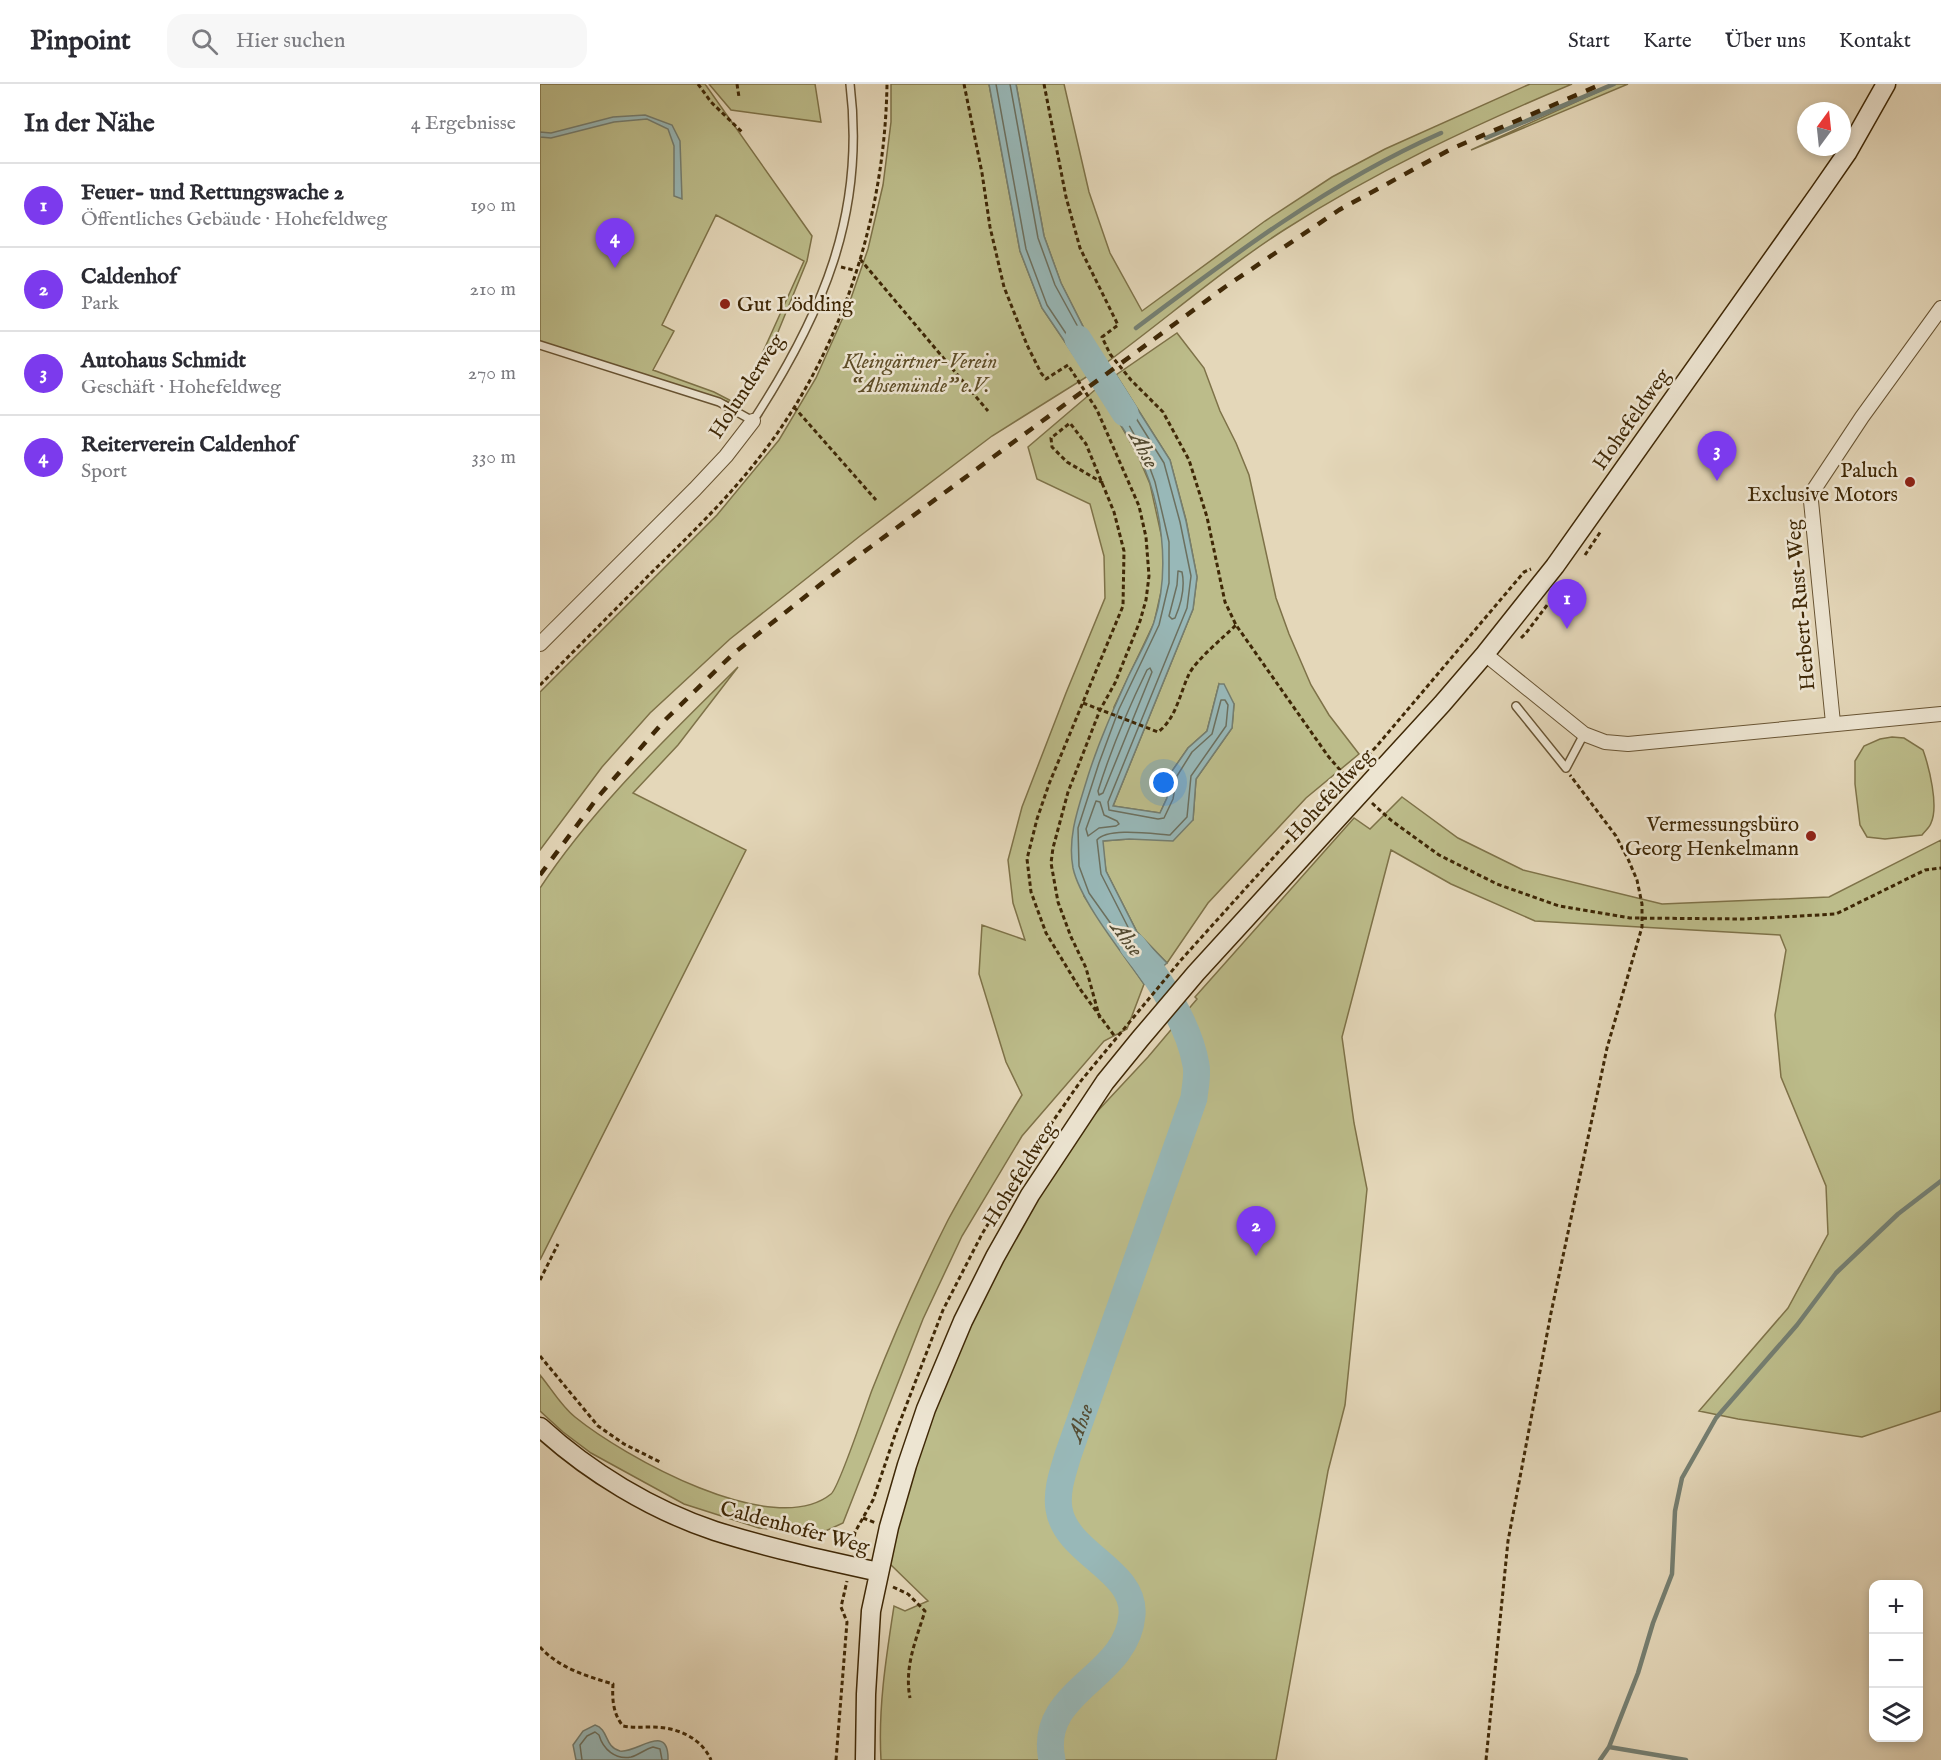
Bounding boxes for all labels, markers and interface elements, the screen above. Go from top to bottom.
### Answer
search box [167,14,587,68]
text: Pinpoint [30,24,131,59]
icon: search [188,25,221,58]
text: Hier suchen [236,27,345,55]
text: Start [1568,28,1610,55]
text: Karte [1643,28,1692,55]
text: Über uns [1725,28,1806,55]
text: Kontakt [1839,28,1911,55]
north arrow [1797,102,1851,156]
text: In der Nähe [24,107,155,140]
text: 4 Ergebnisse [411,111,516,136]
text: Feuer- und Rettungswache 2 [81,179,344,207]
text: 1 [40,193,47,218]
text: 190 m [470,193,516,218]
text: Öffentliches Gebäude · Hohefeldweg [81,207,387,232]
pin: 4 [596,218,634,268]
text: Caldenhof [81,263,177,291]
text: 2 [39,277,48,302]
text: 210 m [470,277,516,302]
text: Park [81,291,119,316]
place label: Gut Lödding [737,292,854,319]
marker: Gut Lödding [718,297,732,311]
street label: Holunderweg [703,329,792,444]
text: Autohaus Schmidt [81,347,246,375]
park label: Kleingärtner-Verein “Ahsemünde” e.V. [842,349,997,400]
text: 3 [40,361,47,386]
text: 270 m [468,361,516,386]
street label: Hohefeldweg [1587,363,1678,476]
text: Geschäft · Hohefeldweg [81,375,281,400]
water label: Ahse [1121,425,1165,474]
text: Reiterverein Caldenhof [81,431,296,459]
pin: 3 [1698,432,1736,481]
text: 4 [39,445,48,470]
text: 330 m [471,445,516,470]
place label: Paluch Exclusive Motors [1747,458,1898,509]
text: Sport [81,459,127,484]
marker: Paluch Exclusive Motors [1903,475,1917,489]
street label: Herbert-Rust-Weg [1781,518,1822,692]
pin: 1 [1548,580,1586,629]
street label: Hohefeldweg [1280,743,1381,848]
your location [1149,768,1178,797]
place label: Vermessungsbüro Georg Henkelmann [1625,812,1799,863]
marker: Vermessungsbüro Georg Henkelmann [1804,829,1818,843]
water label: Ahse [1103,914,1149,963]
street label: Hohefeldweg [977,1117,1063,1232]
pin: 2 [1236,1206,1276,1256]
water label: Ahse [1061,1400,1101,1448]
street label: Caldenhofer Weg [717,1496,873,1562]
map controls [1869,1580,1923,1742]
button: + [1869,1580,1923,1634]
button: − [1869,1634,1923,1688]
button: layers [1869,1688,1923,1742]

